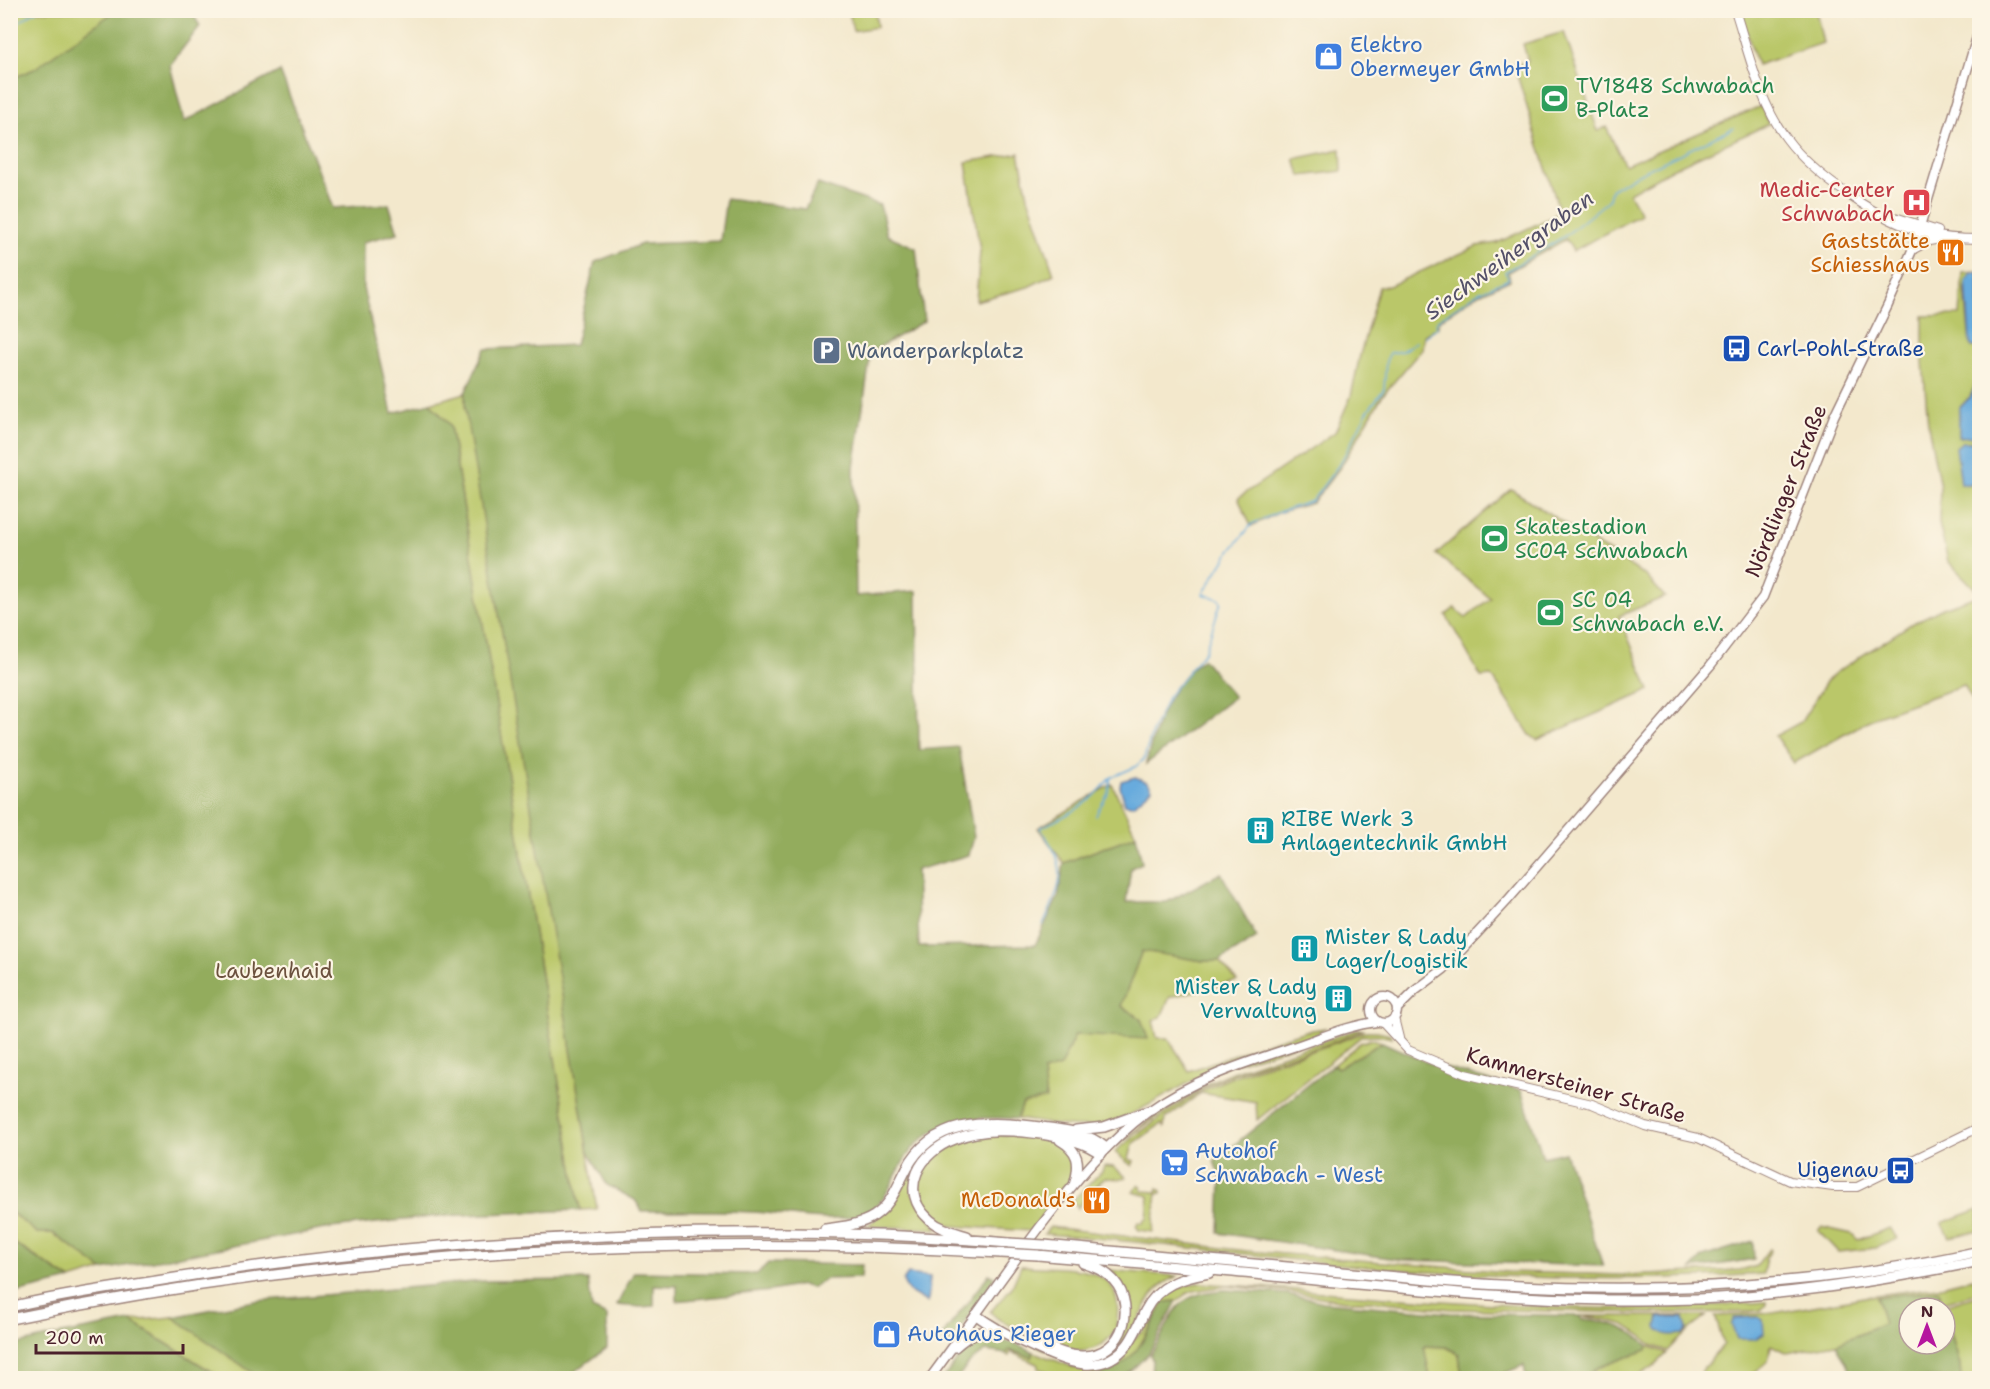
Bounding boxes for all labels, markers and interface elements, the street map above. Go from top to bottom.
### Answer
place label: Elektro Obermeyer GmbH [1350,31,1530,83]
shop icon: Elektro Obermeyer GmbH [1313,41,1345,73]
place label: TV1848 Schwabach B-Platz [1576,72,1775,124]
sports icon: TV1848 Schwabach B-Platz [1539,82,1571,114]
place label: Medic-Center Schwabach [1759,176,1895,228]
water label: Siechweihergraben [1419,184,1599,326]
hospital icon: Medic-Center Schwabach [1900,186,1932,218]
place label: Gaststätte Schiesshaus [1811,227,1930,279]
restaurant icon: Gaststätte Schiesshaus [1935,237,1967,269]
bus stop icon: Carl-Pohl-Straße [1720,333,1752,365]
parking icon: Wanderparkplatz [810,335,842,367]
place label: Carl-Pohl-Straße [1757,335,1924,363]
place label: Wanderparkplatz [847,337,1024,365]
street label: Nördlinger Straße [1739,400,1833,582]
place label: Skatestadion SC04 Schwabach [1515,513,1688,565]
sports icon: Skatestadion SC04 Schwabach [1478,523,1510,555]
place label: SC 04 Schwabach e.V. [1572,586,1724,638]
sports icon: SC 04 Schwabach e.V. [1535,596,1567,628]
place label: RIBE Werk 3 Anlagentechnik GmbH [1281,805,1508,857]
building icon: RIBE Werk 3 Anlagentechnik GmbH [1244,815,1276,847]
place label: Mister & Lady Lager/Logistik [1325,923,1468,975]
building icon: Mister & Lady Lager/Logistik [1288,933,1320,965]
park label: Laubenhaid [215,957,333,985]
place label: Mister & Lady Verwaltung [1175,973,1317,1025]
building icon: Mister & Lady Verwaltung [1322,983,1354,1015]
street label: Kammersteiner Straße [1463,1040,1689,1130]
place label: Autohof Schwabach - West [1195,1137,1383,1189]
supermarket icon: Autohof Schwabach - West [1158,1147,1190,1179]
bus stop icon: Uigenau [1884,1154,1916,1186]
place label: Uigenau [1797,1156,1879,1184]
restaurant icon: McDonald's [1081,1184,1113,1216]
place label: McDonald's [961,1186,1076,1214]
north arrow [1897,1296,1957,1356]
text: N [1921,1301,1933,1322]
scale bar [36,1317,183,1355]
shop icon: Autohaus Rieger [870,1318,902,1350]
place label: Autohaus Rieger [907,1320,1076,1348]
text: 200 m [45,1326,104,1350]

